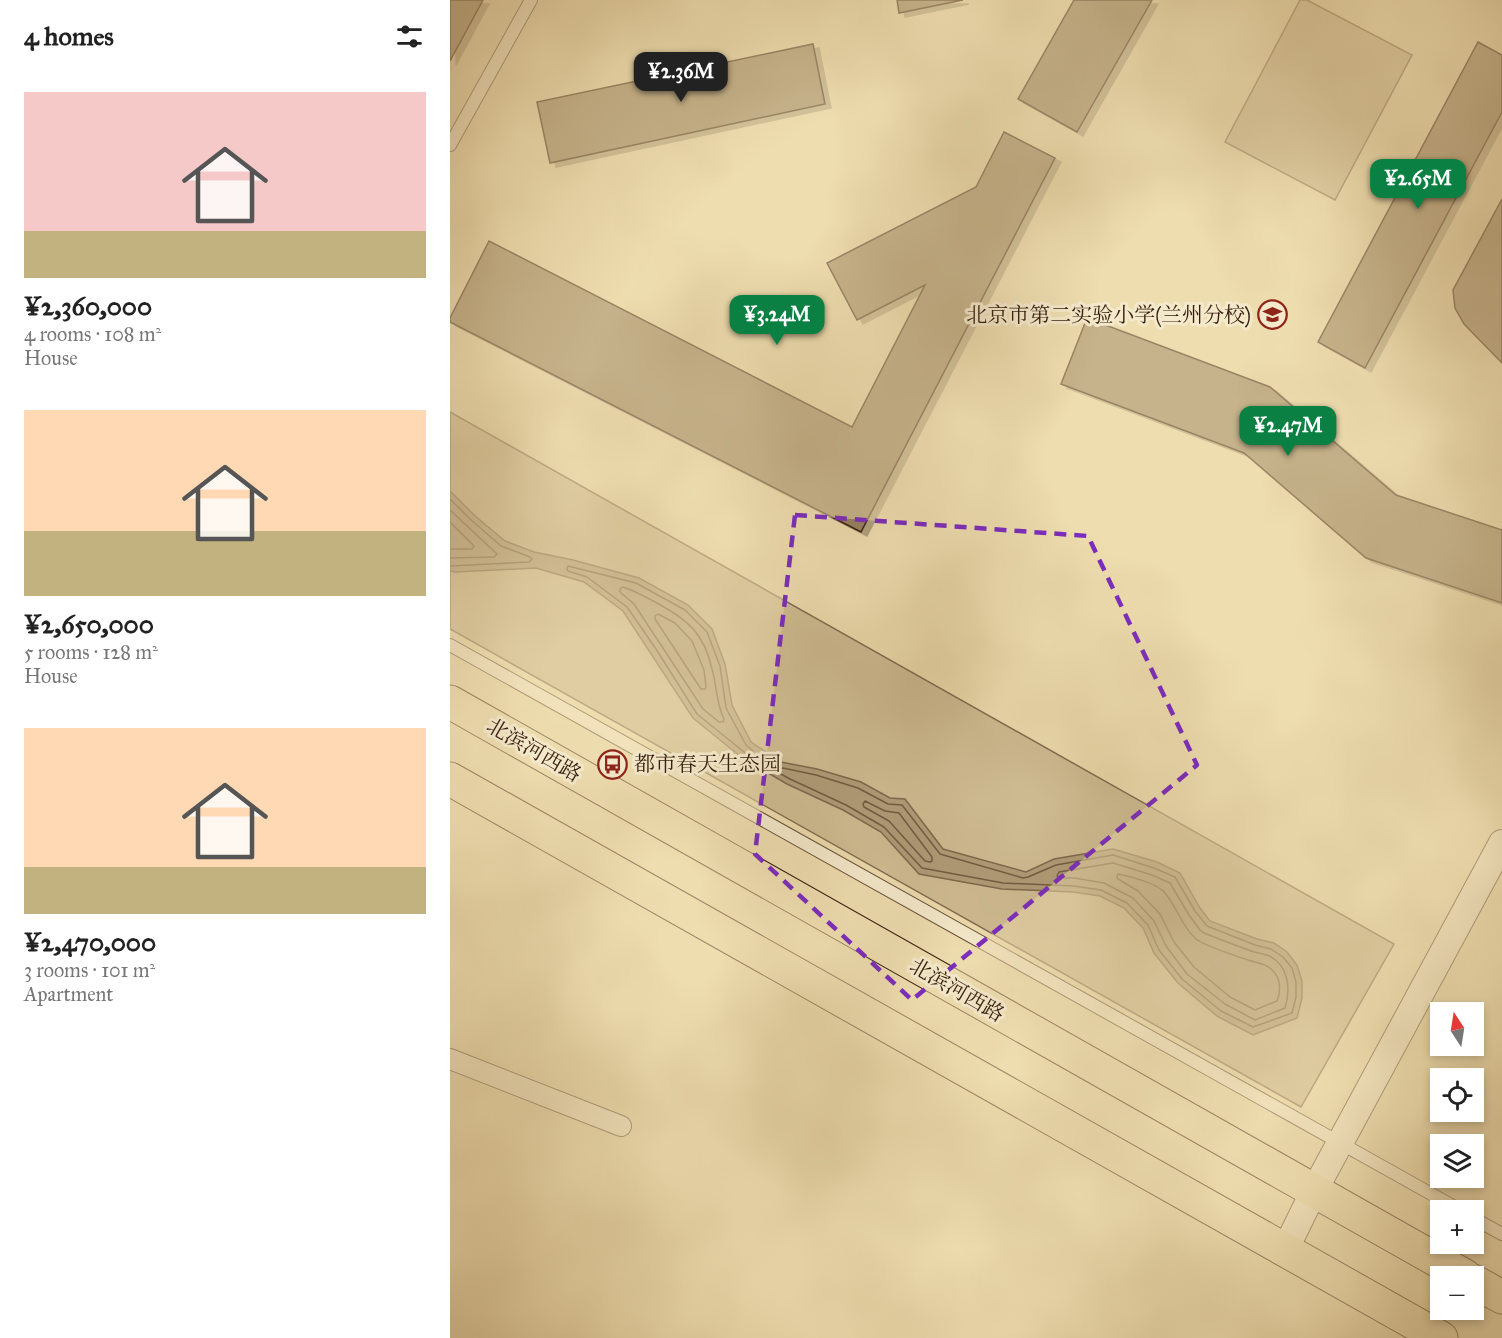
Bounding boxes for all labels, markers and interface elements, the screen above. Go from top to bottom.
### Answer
text: 4 homes [24,20,114,52]
icon: filters [393,20,426,53]
pin: ¥2.36M [632,52,730,103]
text: ¥2.36M [648,59,714,83]
icon: home [171,131,279,239]
pin: ¥2.65M [1369,159,1467,210]
text: ¥2.65M [1384,166,1452,190]
text: ¥2,360,000 [24,290,152,322]
pin: ¥3.24M [728,295,826,346]
school or university icon: 北京市第二实验小学(兰州分校) [1256,299,1288,331]
text: ¥3.24M [744,302,810,326]
place label: 北京市第二实验小学(兰州分校) [966,302,1251,328]
text: 4 rooms · 108 m² [24,322,161,346]
text: House [24,346,78,370]
pin: ¥2.47M [1239,406,1337,457]
text: ¥2.47M [1253,413,1323,437]
icon: home [171,449,279,557]
text: ¥2,650,000 [24,608,154,640]
text: 5 rooms · 128 m² [24,640,158,664]
text: House [24,664,78,688]
street label: 北滨河西路 [482,712,586,788]
bus stop icon: 都市春天生态园 [597,748,629,780]
place label: 都市春天生态园 [634,751,781,777]
icon: home [171,767,279,875]
text: ¥2,470,000 [24,926,156,958]
street label: 北滨河西路 [905,952,1009,1028]
text: 3 rooms · 101 m² [24,958,155,982]
text: Apartment [24,982,113,1006]
north arrow [1430,1002,1484,1056]
map controls [1430,1002,1484,1320]
button: locate [1430,1068,1484,1122]
button: layers [1430,1134,1484,1188]
button: + [1430,1200,1484,1254]
button: − [1430,1266,1484,1320]

